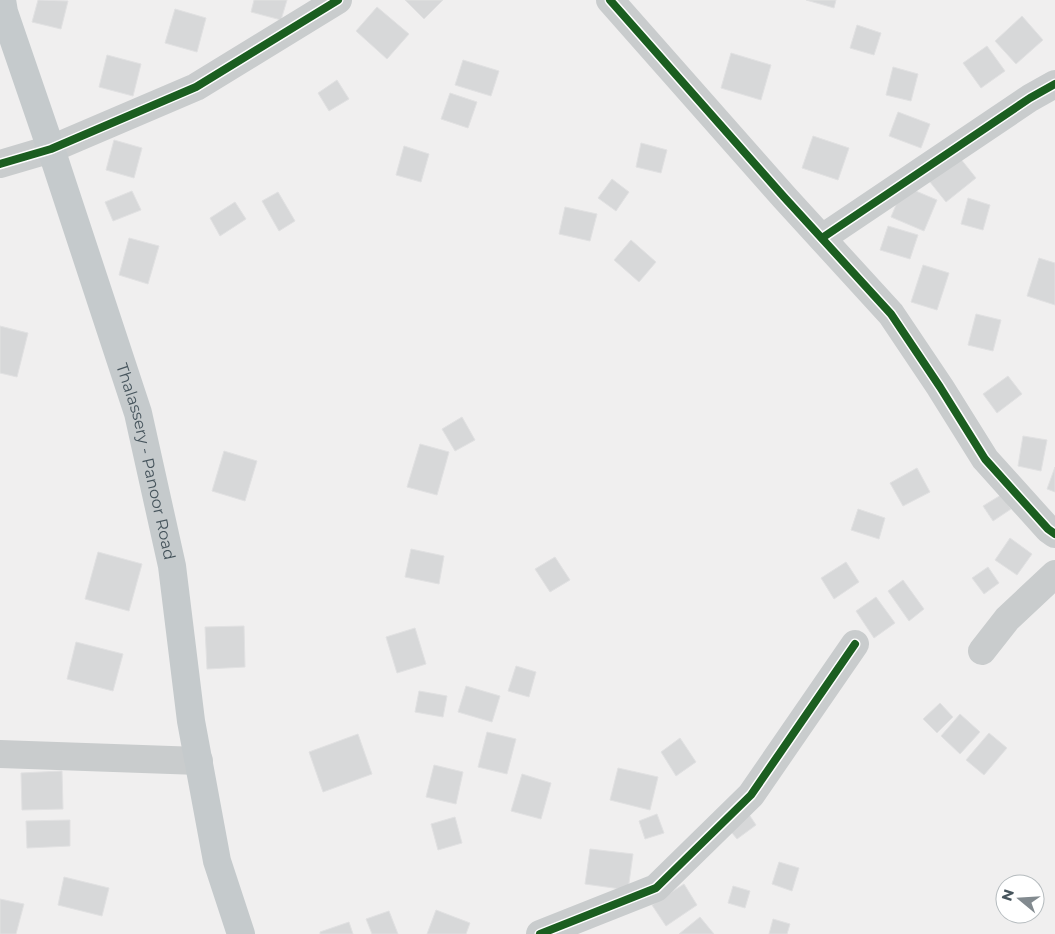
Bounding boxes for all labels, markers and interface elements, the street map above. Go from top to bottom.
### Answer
street label: Thalassery - Panoor Road [113,361,180,562]
north arrow [995,874,1045,924]
text: N [997,887,1018,903]

